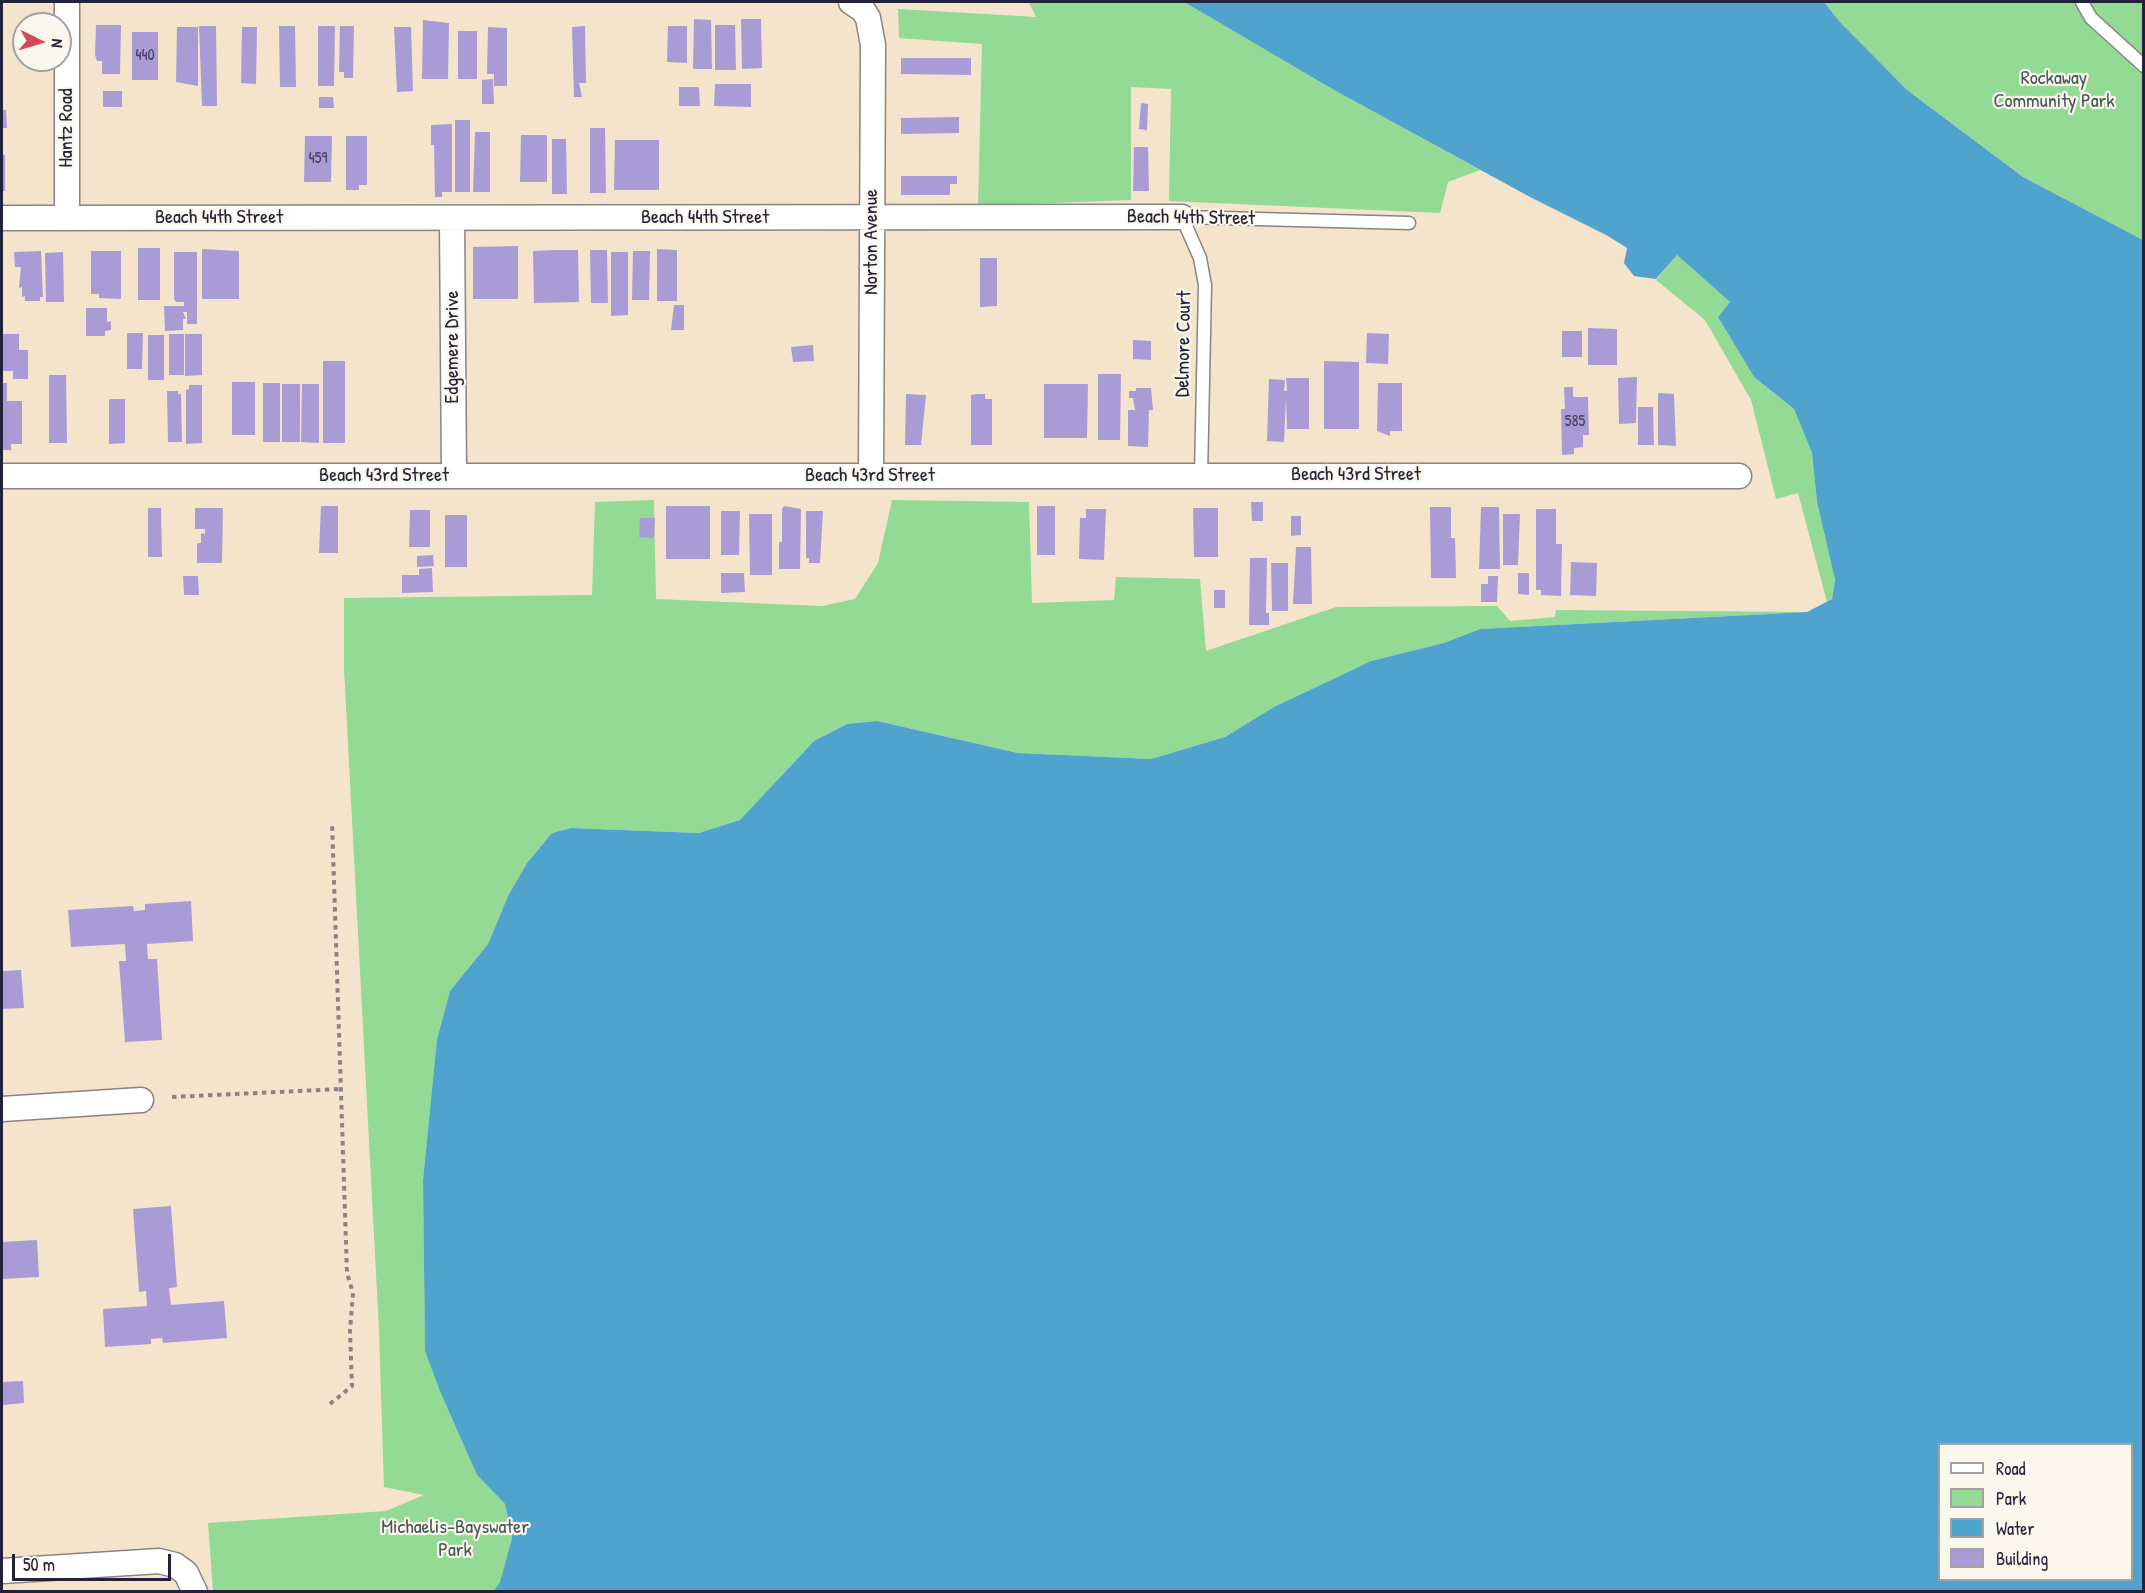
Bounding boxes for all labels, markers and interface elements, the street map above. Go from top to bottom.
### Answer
north arrow [12,12,72,72]
text: N [47,38,69,49]
house number: 440 [135,46,155,66]
park label: Rockaway Community Park [1993,67,2115,114]
street label: Hantz Road [55,88,79,168]
house number: 459 [309,149,327,169]
street label: Norton Avenue [860,189,884,295]
street label: Beach 44th Street [1127,205,1255,231]
street label: Beach 44th Street [155,206,283,230]
street label: Beach 44th Street [641,206,769,230]
street label: Edgemere Drive [441,291,465,403]
street label: Delmore Court [1171,291,1197,397]
house number: 585 [1565,412,1585,432]
street label: Beach 43rd Street [1291,463,1421,487]
street label: Beach 43rd Street [319,464,449,488]
street label: Beach 43rd Street [805,464,935,488]
legend [1938,1443,2133,1581]
text: Road [1996,1456,2026,1481]
text: Park [1996,1486,2026,1511]
park label: Michaelis-Bayswater Park [381,1516,529,1563]
text: Water [1996,1516,2034,1541]
scale bar [15,1542,174,1580]
text: Building [1996,1546,2048,1571]
text: 50 m [23,1552,55,1577]

